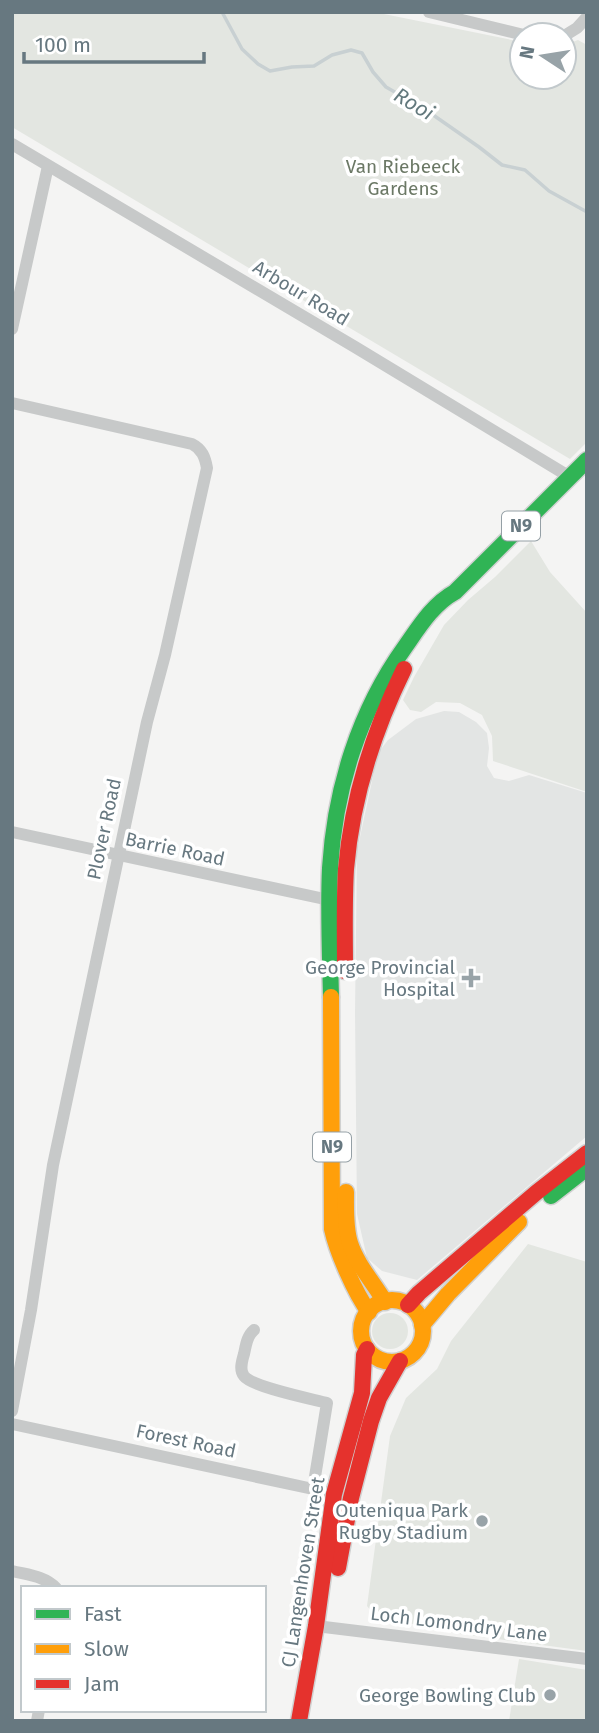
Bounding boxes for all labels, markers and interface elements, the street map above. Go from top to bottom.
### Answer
scale bar [24,21,205,65]
north arrow [508,21,578,91]
text: 100 m [35,32,91,58]
text: N [514,44,539,61]
water label: Rooi [389,82,439,126]
park label: Van Riebeeck Gardens [346,155,460,200]
street label: Arbour Road [249,255,353,331]
road number: N9 [502,512,540,540]
street label: Plover Road [82,776,126,882]
street label: Barrie Road [123,827,227,871]
place label: George Provincial Hospital [305,956,455,1001]
marker: George Provincial Hospital [461,968,481,988]
road number: N9 [313,1132,351,1162]
street label: Forest Road [134,1419,238,1463]
street label: CJ Langenhoven Street [277,1475,329,1669]
place label: Outeniqua Park Rugby Stadium [335,1499,468,1544]
marker: Outeniqua Park Rugby Stadium [474,1513,490,1529]
legend [21,1586,266,1712]
text: Fast [84,1601,122,1627]
street label: Loch Lomondry Lane [369,1602,549,1646]
text: Slow [84,1636,129,1662]
text: Jam [84,1671,120,1697]
place label: George Bowling Club [359,1684,536,1707]
marker: George Bowling Club [542,1687,558,1703]

